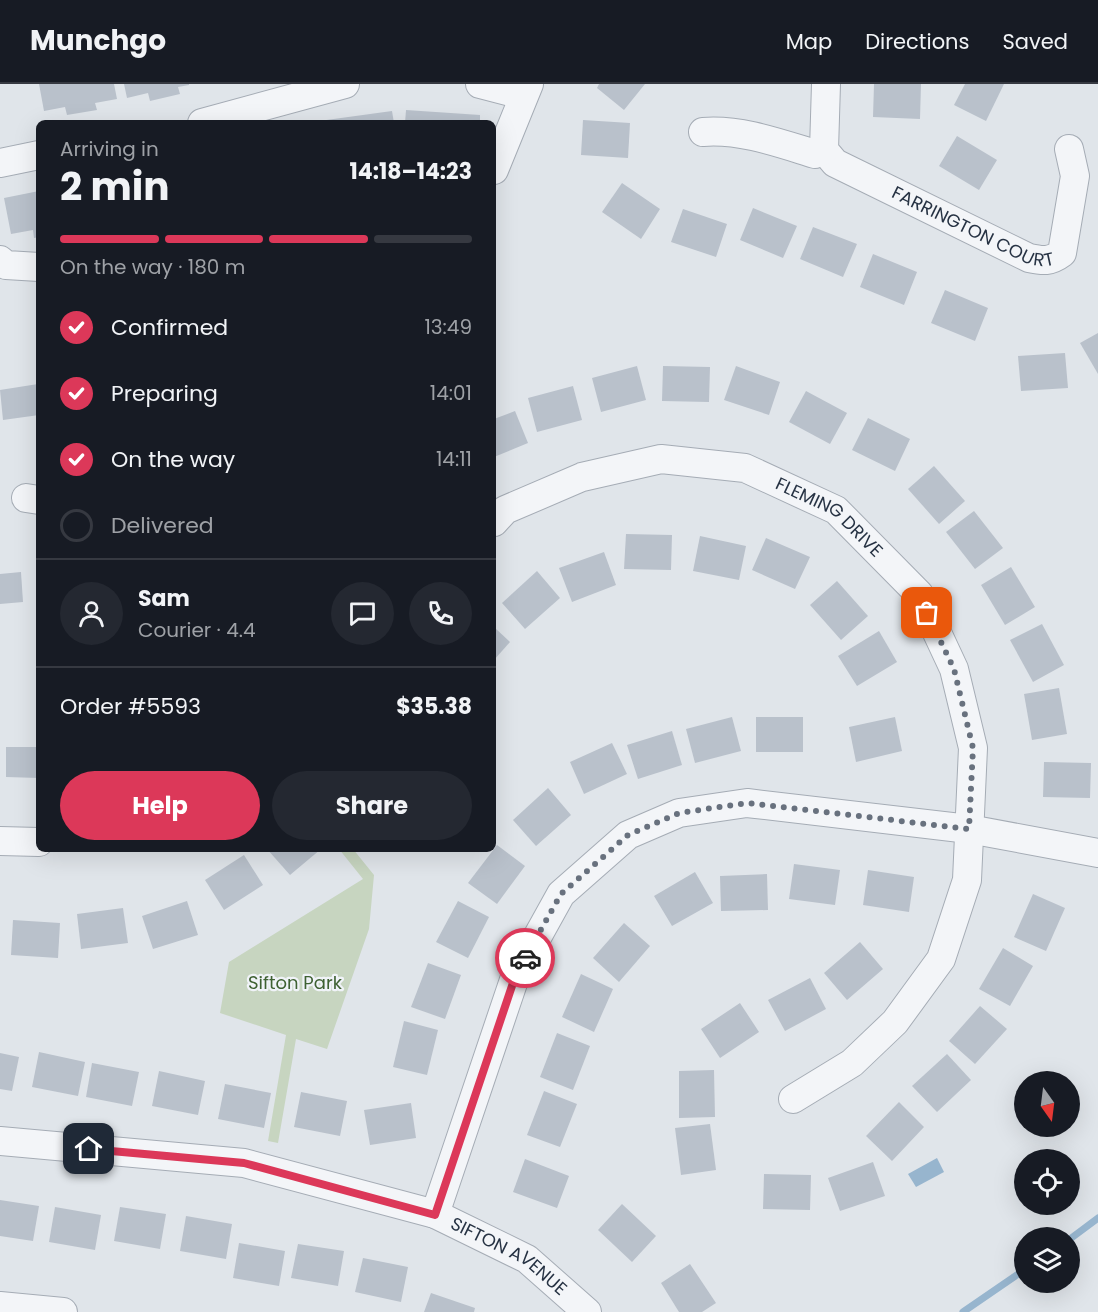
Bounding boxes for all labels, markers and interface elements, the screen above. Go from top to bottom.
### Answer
text: Munchgo [30,21,166,60]
text: Map [786,27,832,56]
text: Directions [865,27,969,56]
text: Saved [1002,27,1068,56]
text: Arriving in [60,135,159,163]
text: 14:18–14:23 [349,156,472,187]
text: 2 min [60,159,170,214]
street label: FARRINGTON COURT [888,180,1057,272]
text: On the way · 180 m [60,253,245,281]
icon: check [60,311,93,344]
text: Confirmed [111,312,228,343]
text: 13:49 [424,313,472,341]
icon: check [60,377,93,410]
text: Preparing [111,378,218,409]
text: 14:01 [430,379,472,407]
icon: check [60,443,93,476]
text: On the way [111,444,235,475]
text: 14:11 [436,445,472,473]
street label: FLEMING DRIVE [772,471,889,562]
text: Delivered [111,510,214,541]
button: person [60,582,123,645]
button: chat [331,582,394,645]
button: phone [409,582,472,645]
text: Sam [138,583,190,614]
pin [901,587,952,638]
icon: bag [910,596,943,629]
text: Courier · 4.4 [138,616,256,644]
text: Order #5593 [60,691,201,722]
text: $35.38 [396,691,472,722]
button: Help [60,771,260,840]
button: Share [272,771,472,840]
courier [495,928,555,988]
icon: car [509,942,542,975]
park label: Sifton Park [248,970,343,995]
north arrow [1014,1071,1080,1137]
map controls [1014,1071,1080,1293]
pin [63,1123,114,1174]
icon: home [72,1132,105,1165]
button: locate [1014,1149,1080,1215]
street label: SIFTON AVENUE [447,1211,573,1301]
button: layers [1014,1227,1080,1293]

